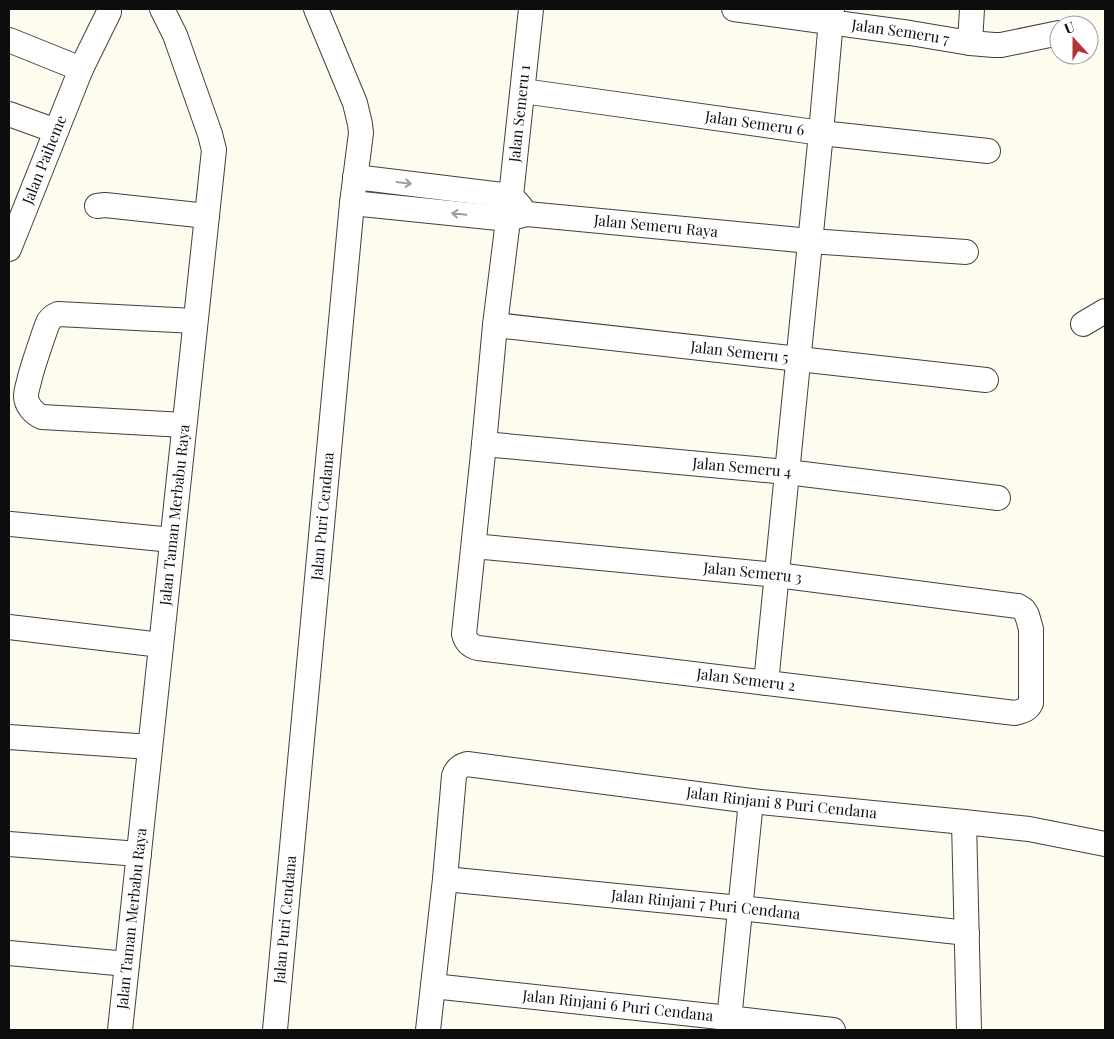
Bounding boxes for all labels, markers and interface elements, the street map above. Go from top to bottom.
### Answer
street label: Jalan Semeru 7 [849,14,951,48]
north arrow [1049,15,1099,65]
text: U [1061,17,1077,38]
street label: Jalan Semeru 1 [504,63,534,164]
street label: Jalan Semeru 6 [703,106,806,140]
street label: Jalan Paiheme [17,112,71,208]
one-way arrow [395,178,411,188]
one-way arrow [451,209,467,219]
street label: Jalan Semeru Raya [592,209,719,241]
street label: Jalan Semeru 5 [689,336,790,367]
street label: Jalan Taman Merbabu Raya [154,423,194,607]
street label: Jalan Puri Cendana [306,451,338,582]
street label: Jalan Semeru 4 [691,452,793,481]
street label: Jalan Semeru 3 [702,557,804,587]
street label: Jalan Semeru 2 [695,663,797,695]
street label: Jalan Rinjani 8 Puri Cendana [684,782,878,822]
street label: Jalan Taman Merbabu Raya [111,826,151,1011]
street label: Jalan Puri Cendana [268,854,300,985]
street label: Jalan Rinjani 7 Puri Cendana [609,884,802,924]
street label: Jalan Rinjani 6 Puri Cendana [521,985,715,1025]

